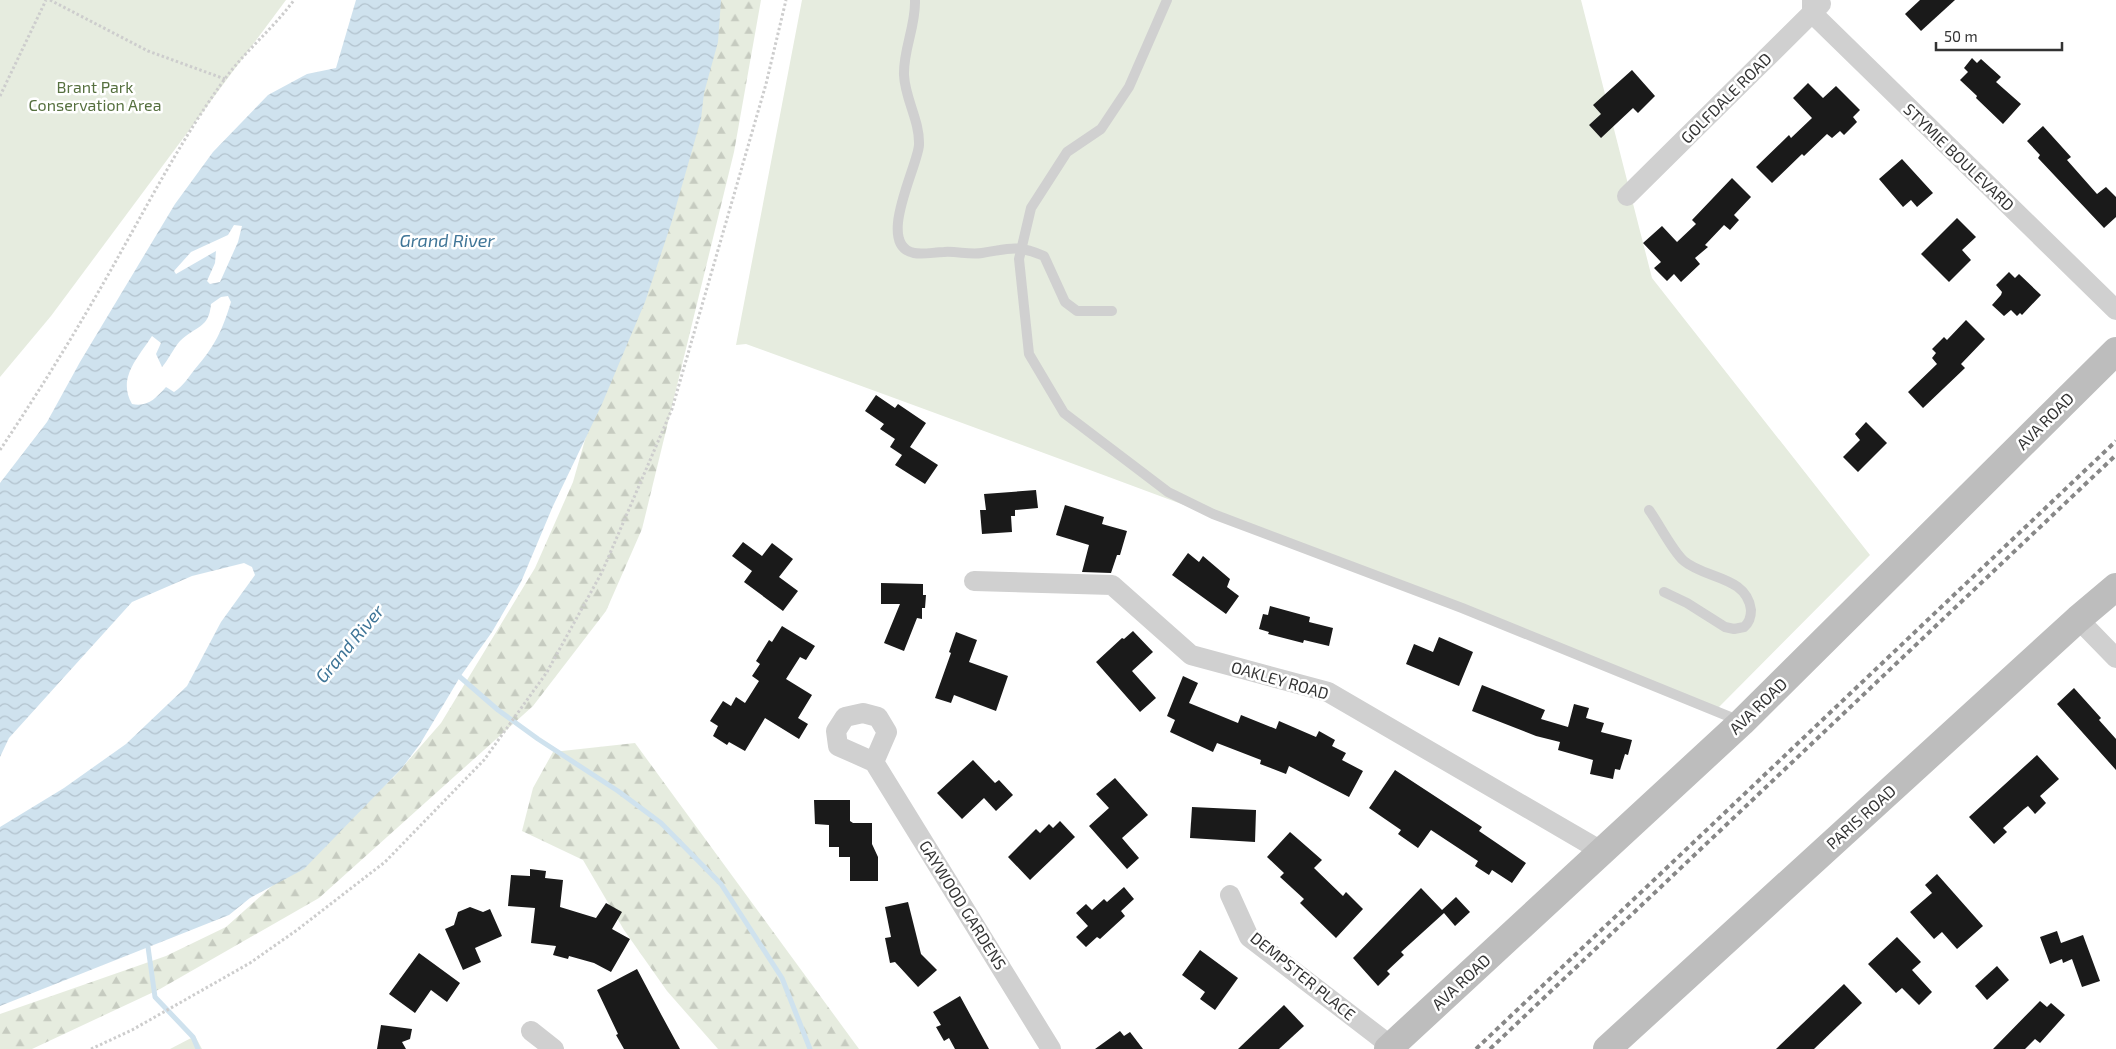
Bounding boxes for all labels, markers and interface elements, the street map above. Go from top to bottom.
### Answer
scale bar [1936,20,2062,52]
text: 50 m [1944,27,1978,45]
street label: GOLFDALE ROAD [1677,49,1775,147]
park label: Brant Park Conservation Area [29,77,162,114]
street label: STYMIE BOULEVARD [1900,99,2019,214]
water label: Grand River [399,229,495,251]
street label: AVA ROAD [2012,388,2077,453]
water label: Grand River [310,599,389,687]
street label: OAKLEY ROAD [1229,657,1331,703]
street label: AVA ROAD [1725,674,1790,738]
street label: PARIS ROAD [1822,781,1899,853]
street label: GAYWOOD GARDENS [916,837,1011,973]
street label: DEMPSTER PLACE [1247,928,1360,1024]
street label: AVA ROAD [1428,950,1494,1013]

